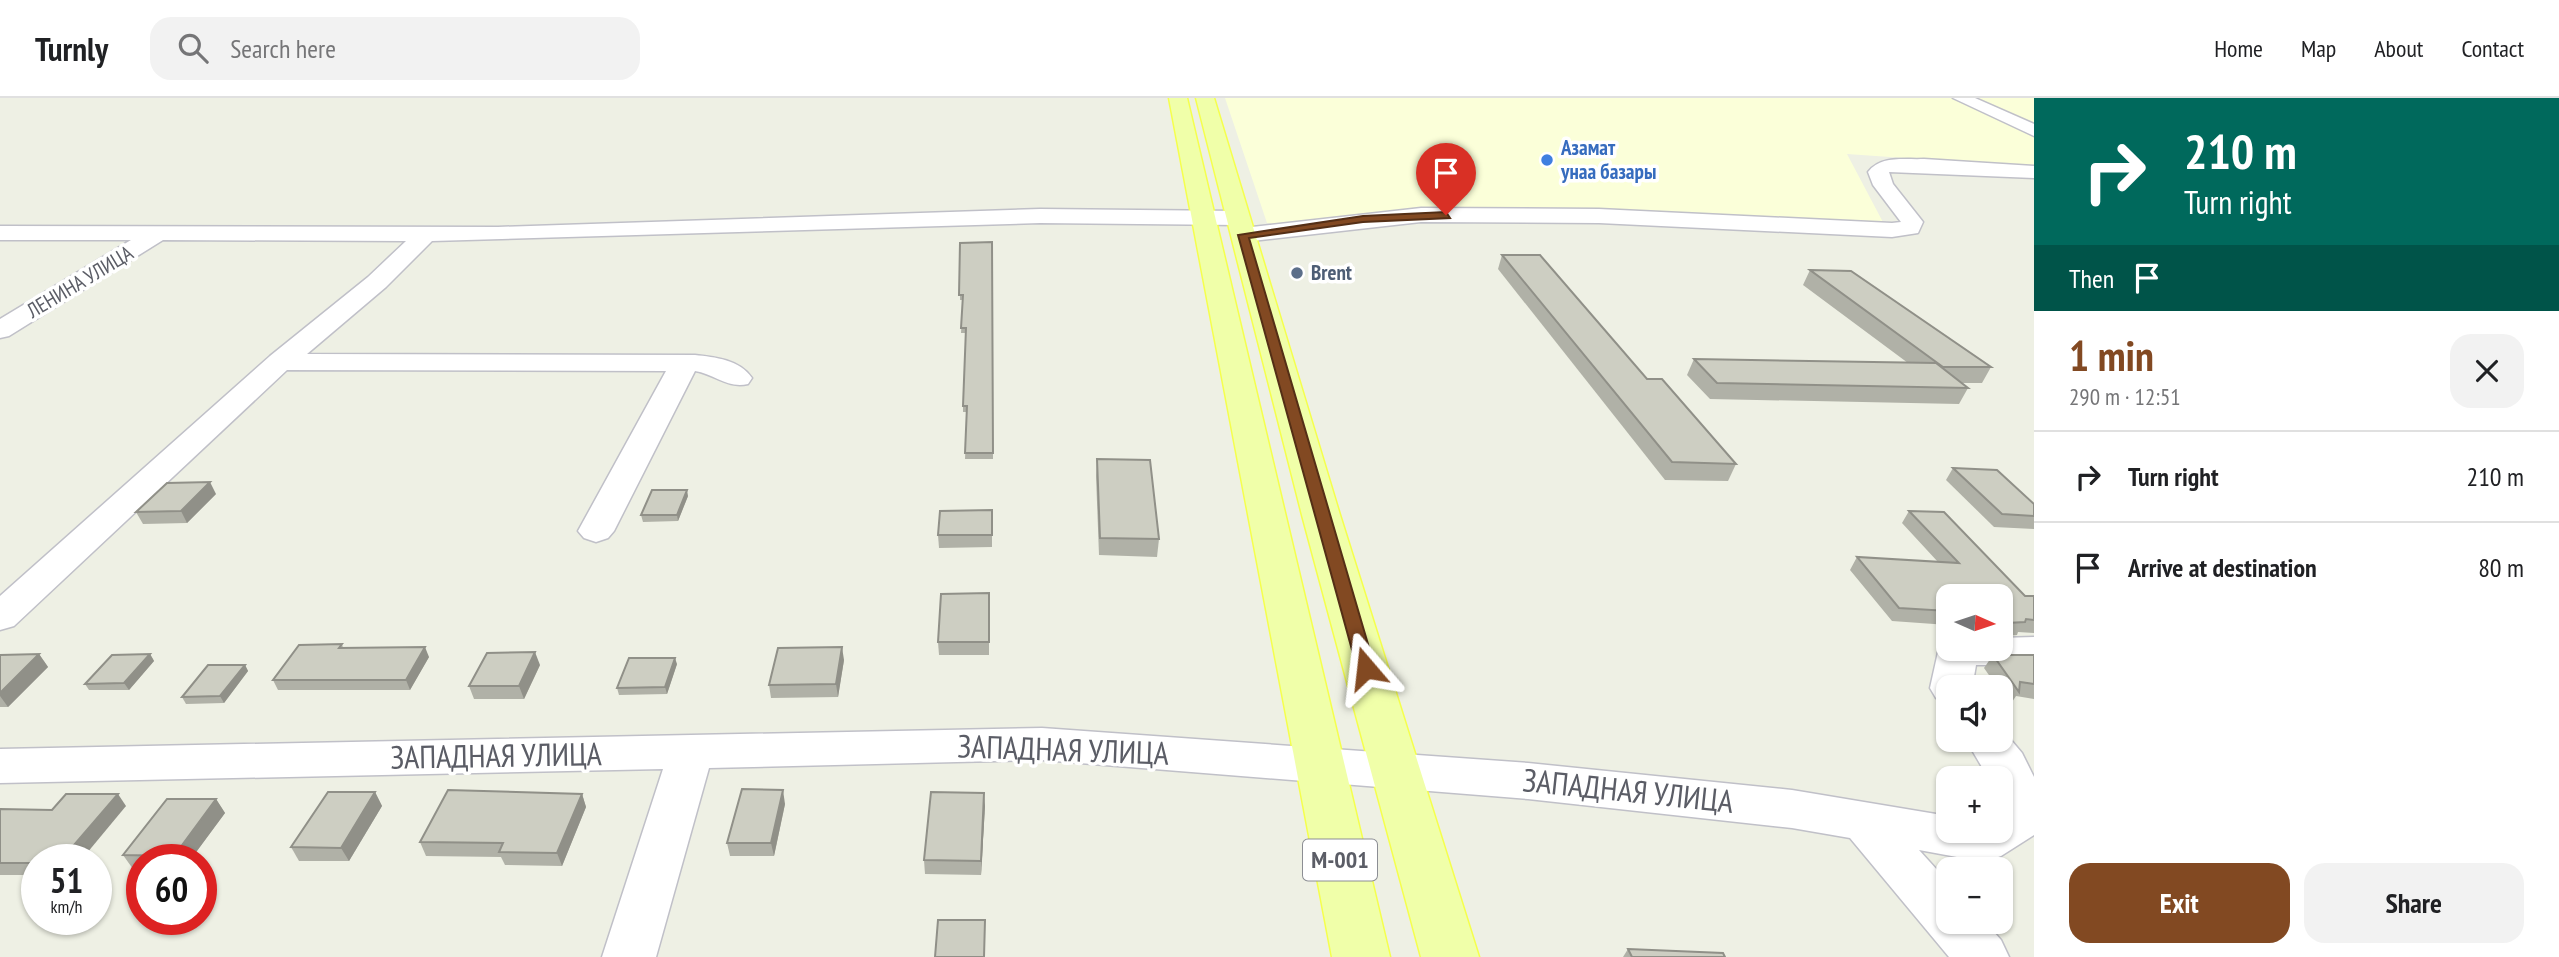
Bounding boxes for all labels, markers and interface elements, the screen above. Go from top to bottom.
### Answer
search box [150,17,640,80]
text: Turnly [35,27,108,70]
icon: search [174,29,212,67]
text: Search here [230,32,336,65]
text: Home [2214,33,2263,64]
text: Map [2301,33,2336,64]
text: About [2374,33,2423,64]
text: Contact [2461,33,2524,64]
text: 210 m [2184,119,2297,183]
icon: right [2069,126,2160,217]
place label: Азамат унаа базары [1560,134,1656,185]
pin [1416,143,1476,215]
marker: Азамат унаа базары [1539,152,1555,168]
icon: arrive [1427,154,1465,192]
text: Turn right [2184,181,2292,223]
street label: ЛЕНИНА УЛИЦА [21,239,138,324]
place label: Brent [1311,259,1352,286]
icon: arrive [2128,259,2166,297]
text: Then [2069,262,2114,295]
marker: Brent [1289,265,1305,281]
text: 1 min [2069,328,2154,383]
button: close [2450,334,2524,408]
text: 290 m · 12:51 [2069,382,2181,411]
icon: right [2069,458,2107,496]
text: Turn right [2128,460,2219,493]
text: 210 m [2466,460,2524,493]
icon: arrive [2069,549,2107,587]
text: Arrive at destination [2128,551,2317,584]
text: 80 m [2478,551,2524,584]
north arrow [1936,584,2012,662]
map controls [1936,584,2013,934]
position arrow [1329,631,1403,705]
button: sound [1936,675,2013,752]
street label: ЗАПАДНАЯ УЛИЦА [957,724,1169,774]
street label: ЗАПАДНАЯ УЛИЦА [390,732,602,778]
street label: ЗАПАДНАЯ УЛИЦА [1521,758,1735,822]
button: + [1936,766,2013,843]
road number: M-001 [1303,840,1377,880]
speed limit sign: 60 [126,844,217,935]
text: 51 [50,857,83,903]
button: − [1936,857,2013,934]
button: Exit [2069,863,2290,943]
button: Share [2304,863,2524,943]
text: km/h [51,895,82,918]

